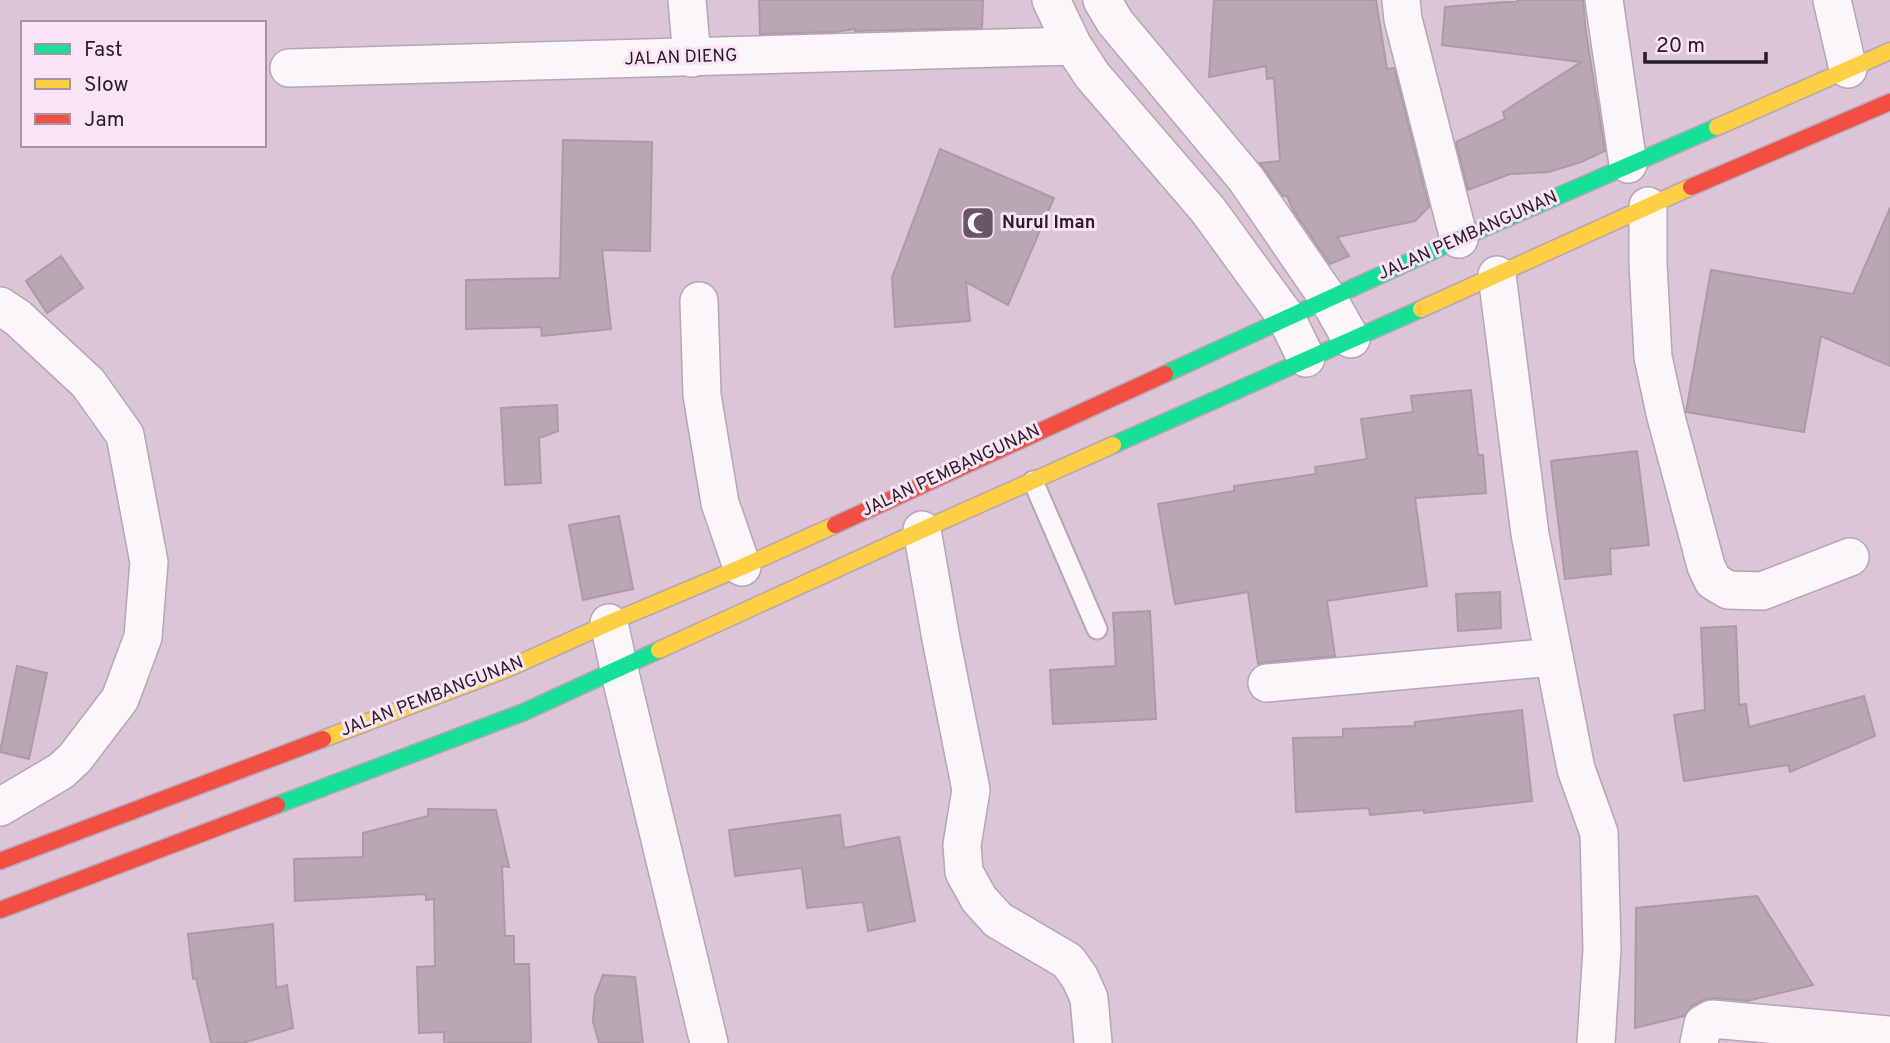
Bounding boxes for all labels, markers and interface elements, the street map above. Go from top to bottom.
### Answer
legend [21,21,266,147]
scale bar [1645,21,1766,65]
text: 20 m [1656,33,1705,60]
text: Fast [84,37,123,64]
street label: JALAN DIENG [624,45,738,71]
text: Slow [84,72,129,99]
text: Jam [84,107,125,134]
street label: JALAN PEMBANGUNAN [1375,186,1561,286]
mosque icon: Nurul Iman [959,204,997,242]
place label: Nurul Iman [1002,212,1095,235]
street label: JALAN PEMBANGUNAN [858,420,1044,522]
street label: JALAN PEMBANGUNAN [337,651,527,743]

